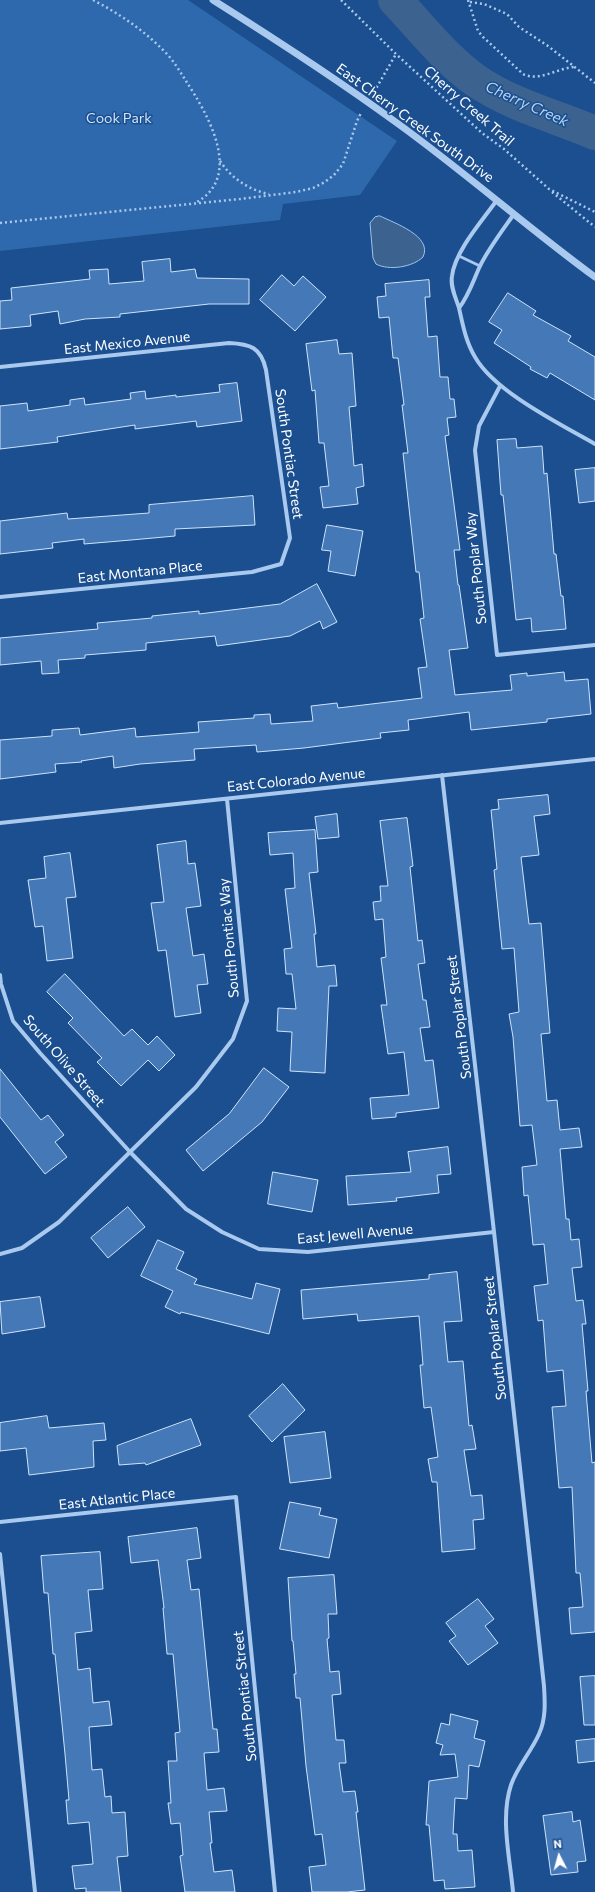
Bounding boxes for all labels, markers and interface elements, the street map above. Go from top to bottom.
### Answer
street label: East Cherry Creek South Drive [333,60,497,186]
street label: Cherry Creek Trail [421,62,517,150]
water label: Cherry Creek [483,78,571,130]
park label: Cook Park [86,110,152,126]
street label: East Mexico Avenue [63,328,191,358]
street label: South Pontiac Street [272,388,306,520]
street label: South Poplar Way [462,511,490,625]
street label: East Montana Place [77,557,203,587]
street label: East Colorado Avenue [226,764,366,796]
street label: South Pontiac Way [215,878,243,998]
street label: South Poplar Street [443,954,475,1080]
street label: South Olive Street [20,1012,108,1110]
street label: East Jewell Avenue [296,1221,414,1247]
street label: South Poplar Street [480,1275,510,1401]
street label: East Atlantic Place [58,1485,176,1513]
street label: South Pontiac Street [230,1630,260,1762]
north arrow [539,1836,579,1876]
text: N [553,1837,562,1850]

